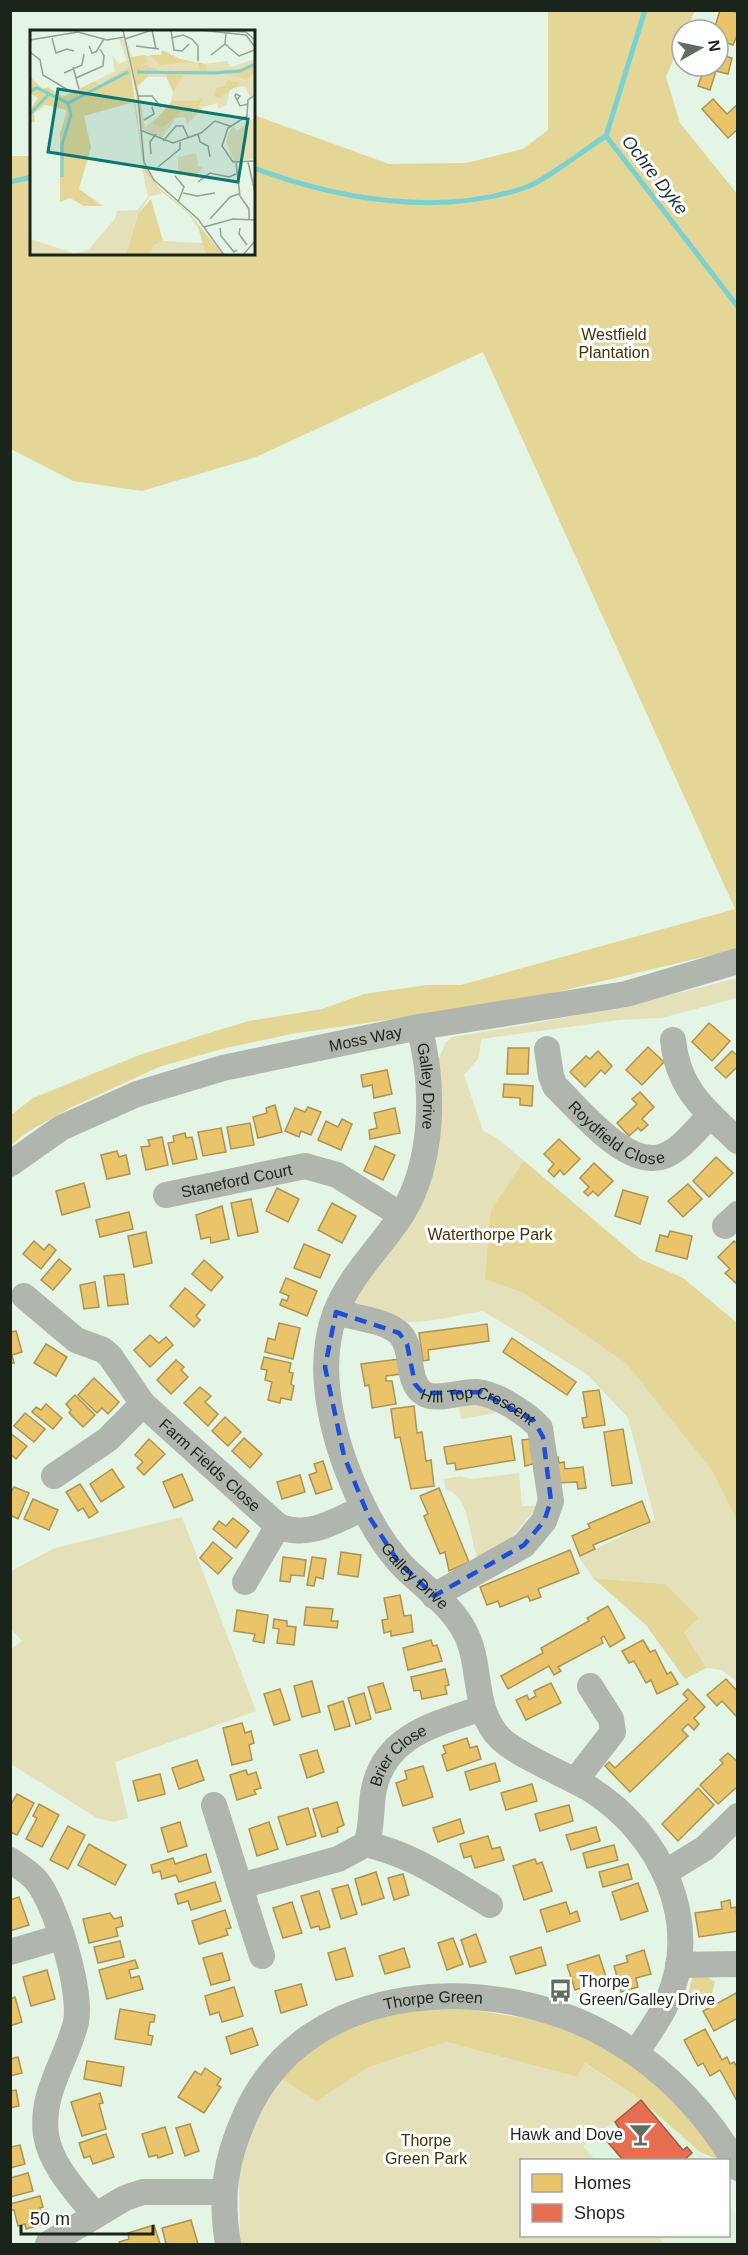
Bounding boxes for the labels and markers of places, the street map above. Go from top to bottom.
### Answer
place label: Thorpe Green/Galley Drive [579,1973,715,2008]
bus stop icon: Thorpe Green/Galley Drive [548,1977,574,2003]
bar icon: Hawk and Dove [628,2121,654,2147]
place label: Hawk and Dove [510,2126,623,2143]

